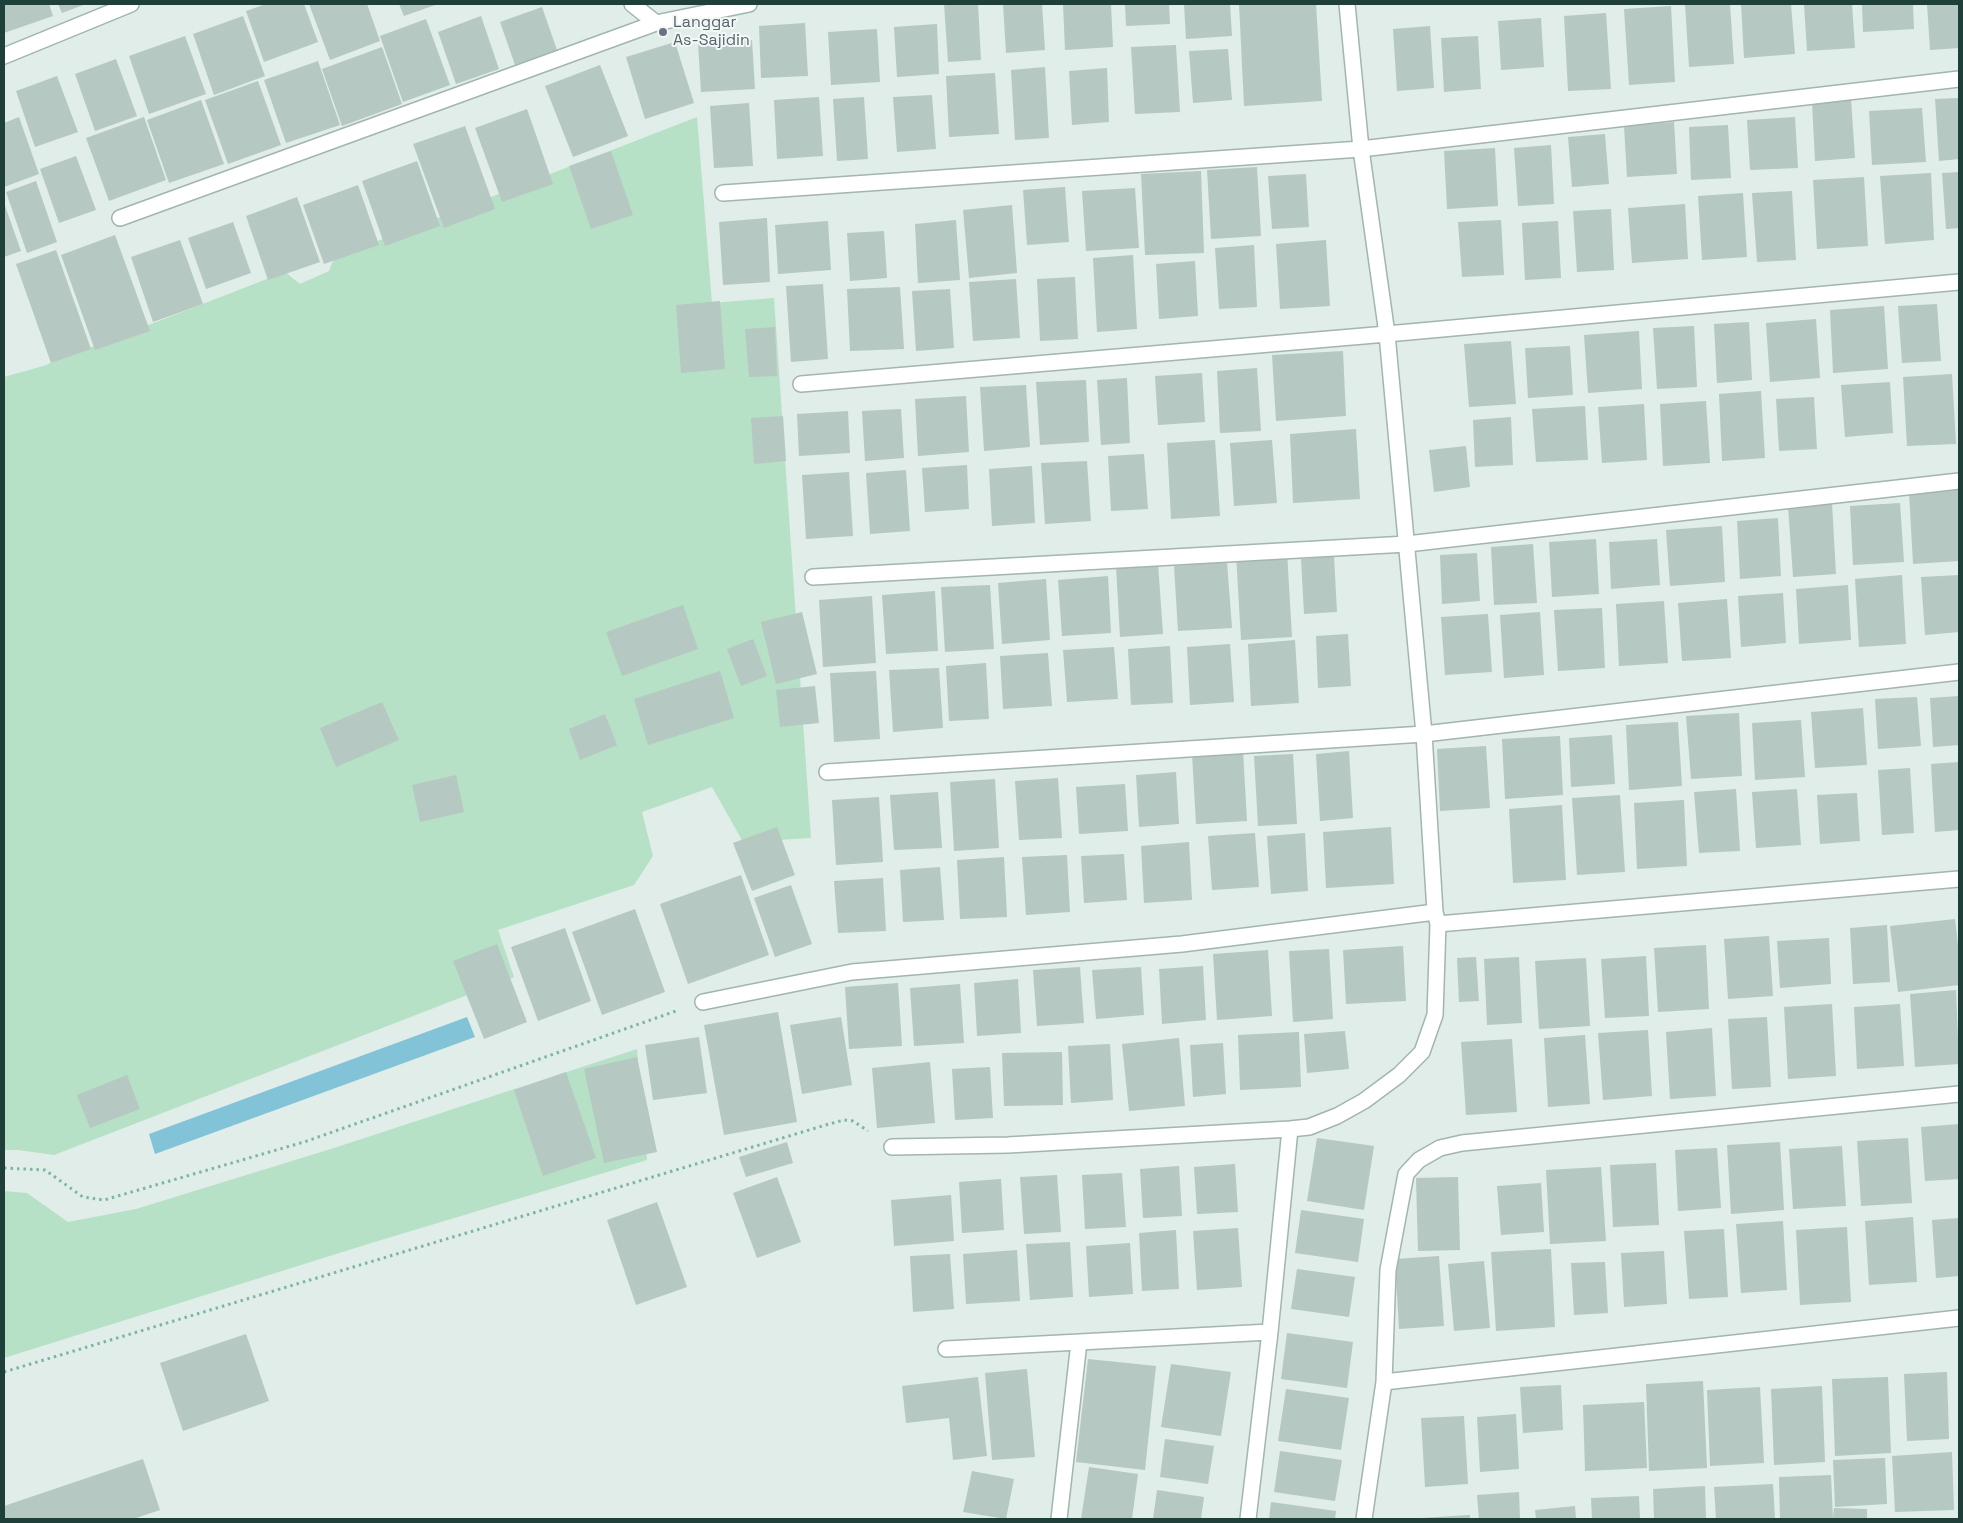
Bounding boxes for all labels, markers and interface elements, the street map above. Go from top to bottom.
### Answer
place label: Langgar As-Sajidin [673,13,750,51]
marker: Langgar As-Sajidin [657,26,669,38]

